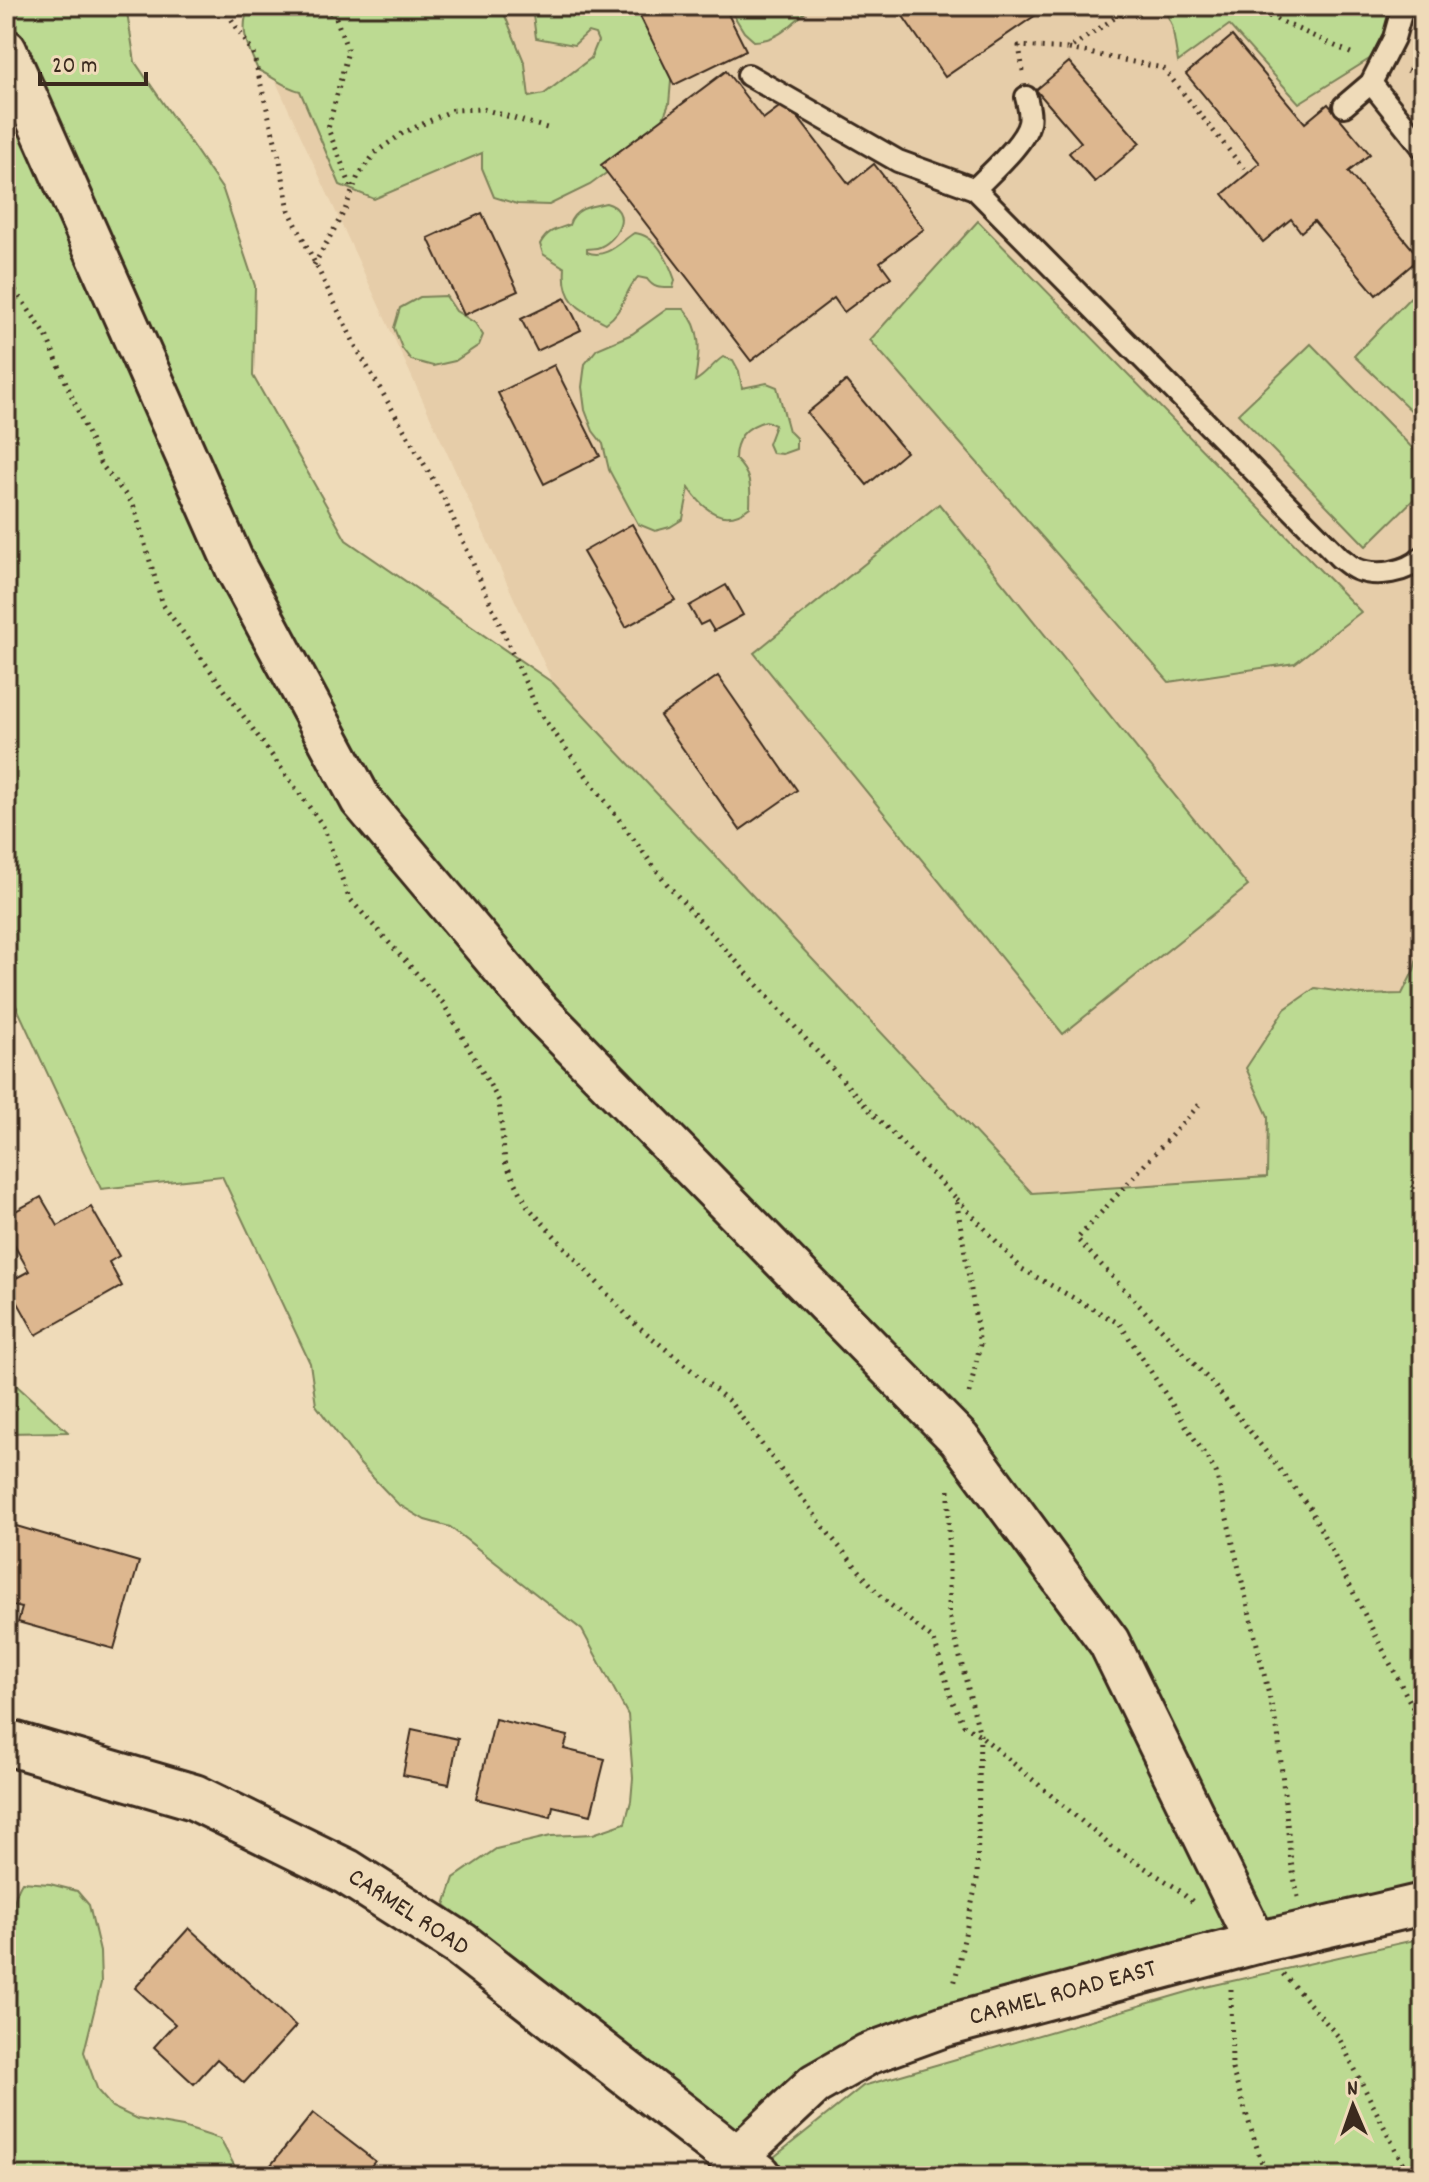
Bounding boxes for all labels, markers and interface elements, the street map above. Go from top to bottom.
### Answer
scale bar [40,36,146,86]
text: 20 m [52,50,98,84]
street label: CARMEL ROAD [340,1860,476,1966]
street label: CARMEL ROAD EAST [965,1951,1161,2037]
north arrow [1313,2066,1393,2146]
text: N [1346,2074,1359,2105]

